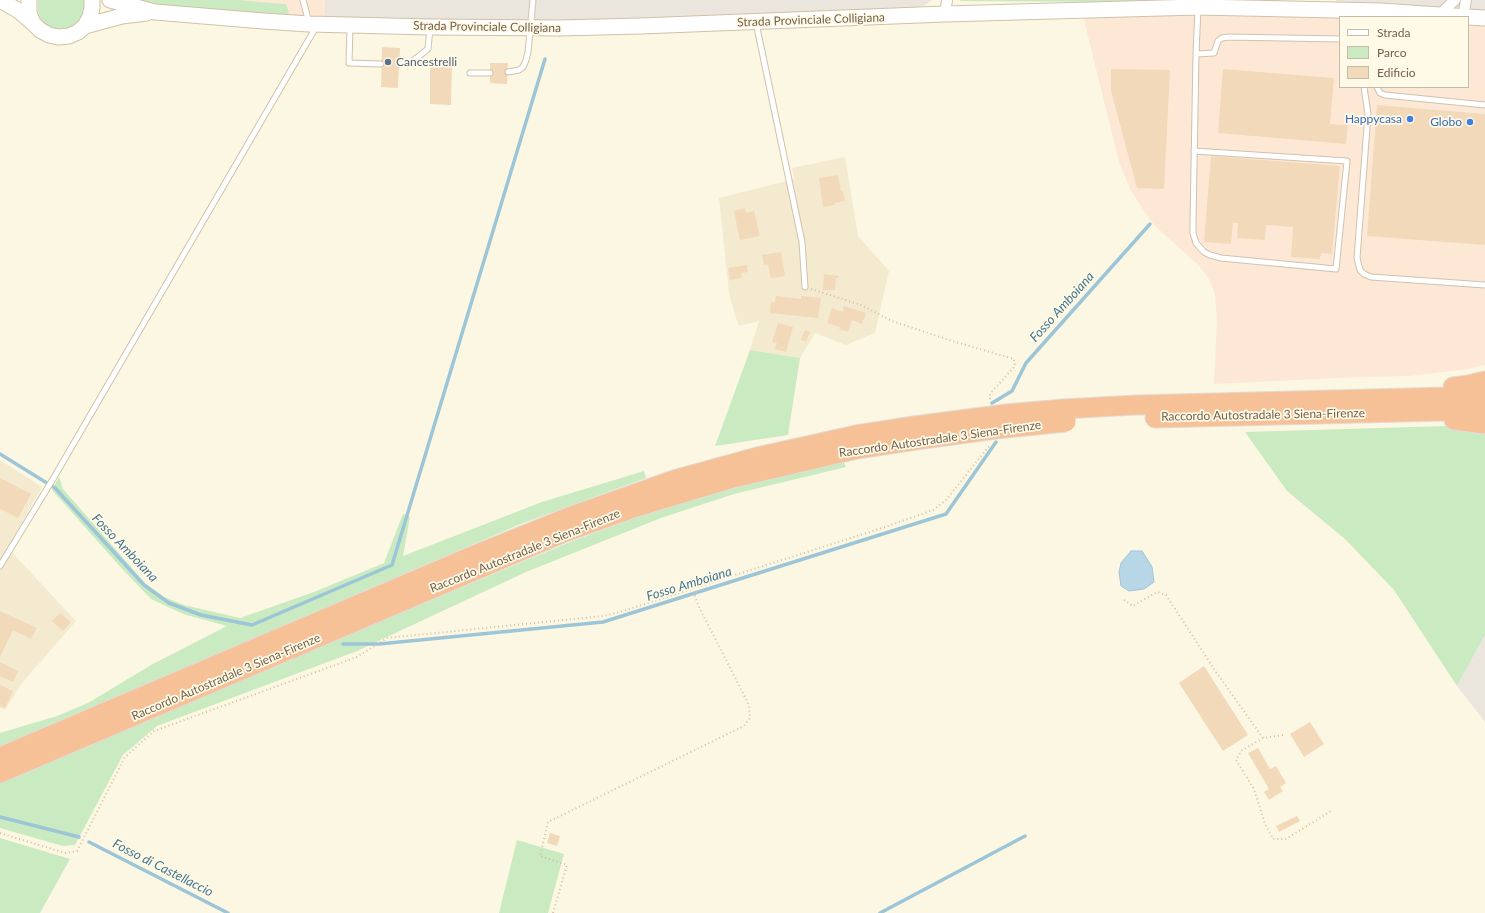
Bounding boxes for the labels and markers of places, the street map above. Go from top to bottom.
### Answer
place label: Cancestrelli [396,55,457,69]
marker: Cancestrelli [383,57,393,67]
place label: Happycasa [1345,112,1402,126]
marker: Happycasa [1405,114,1415,124]
place label: Globo [1430,115,1462,129]
marker: Globo [1465,117,1475,127]

